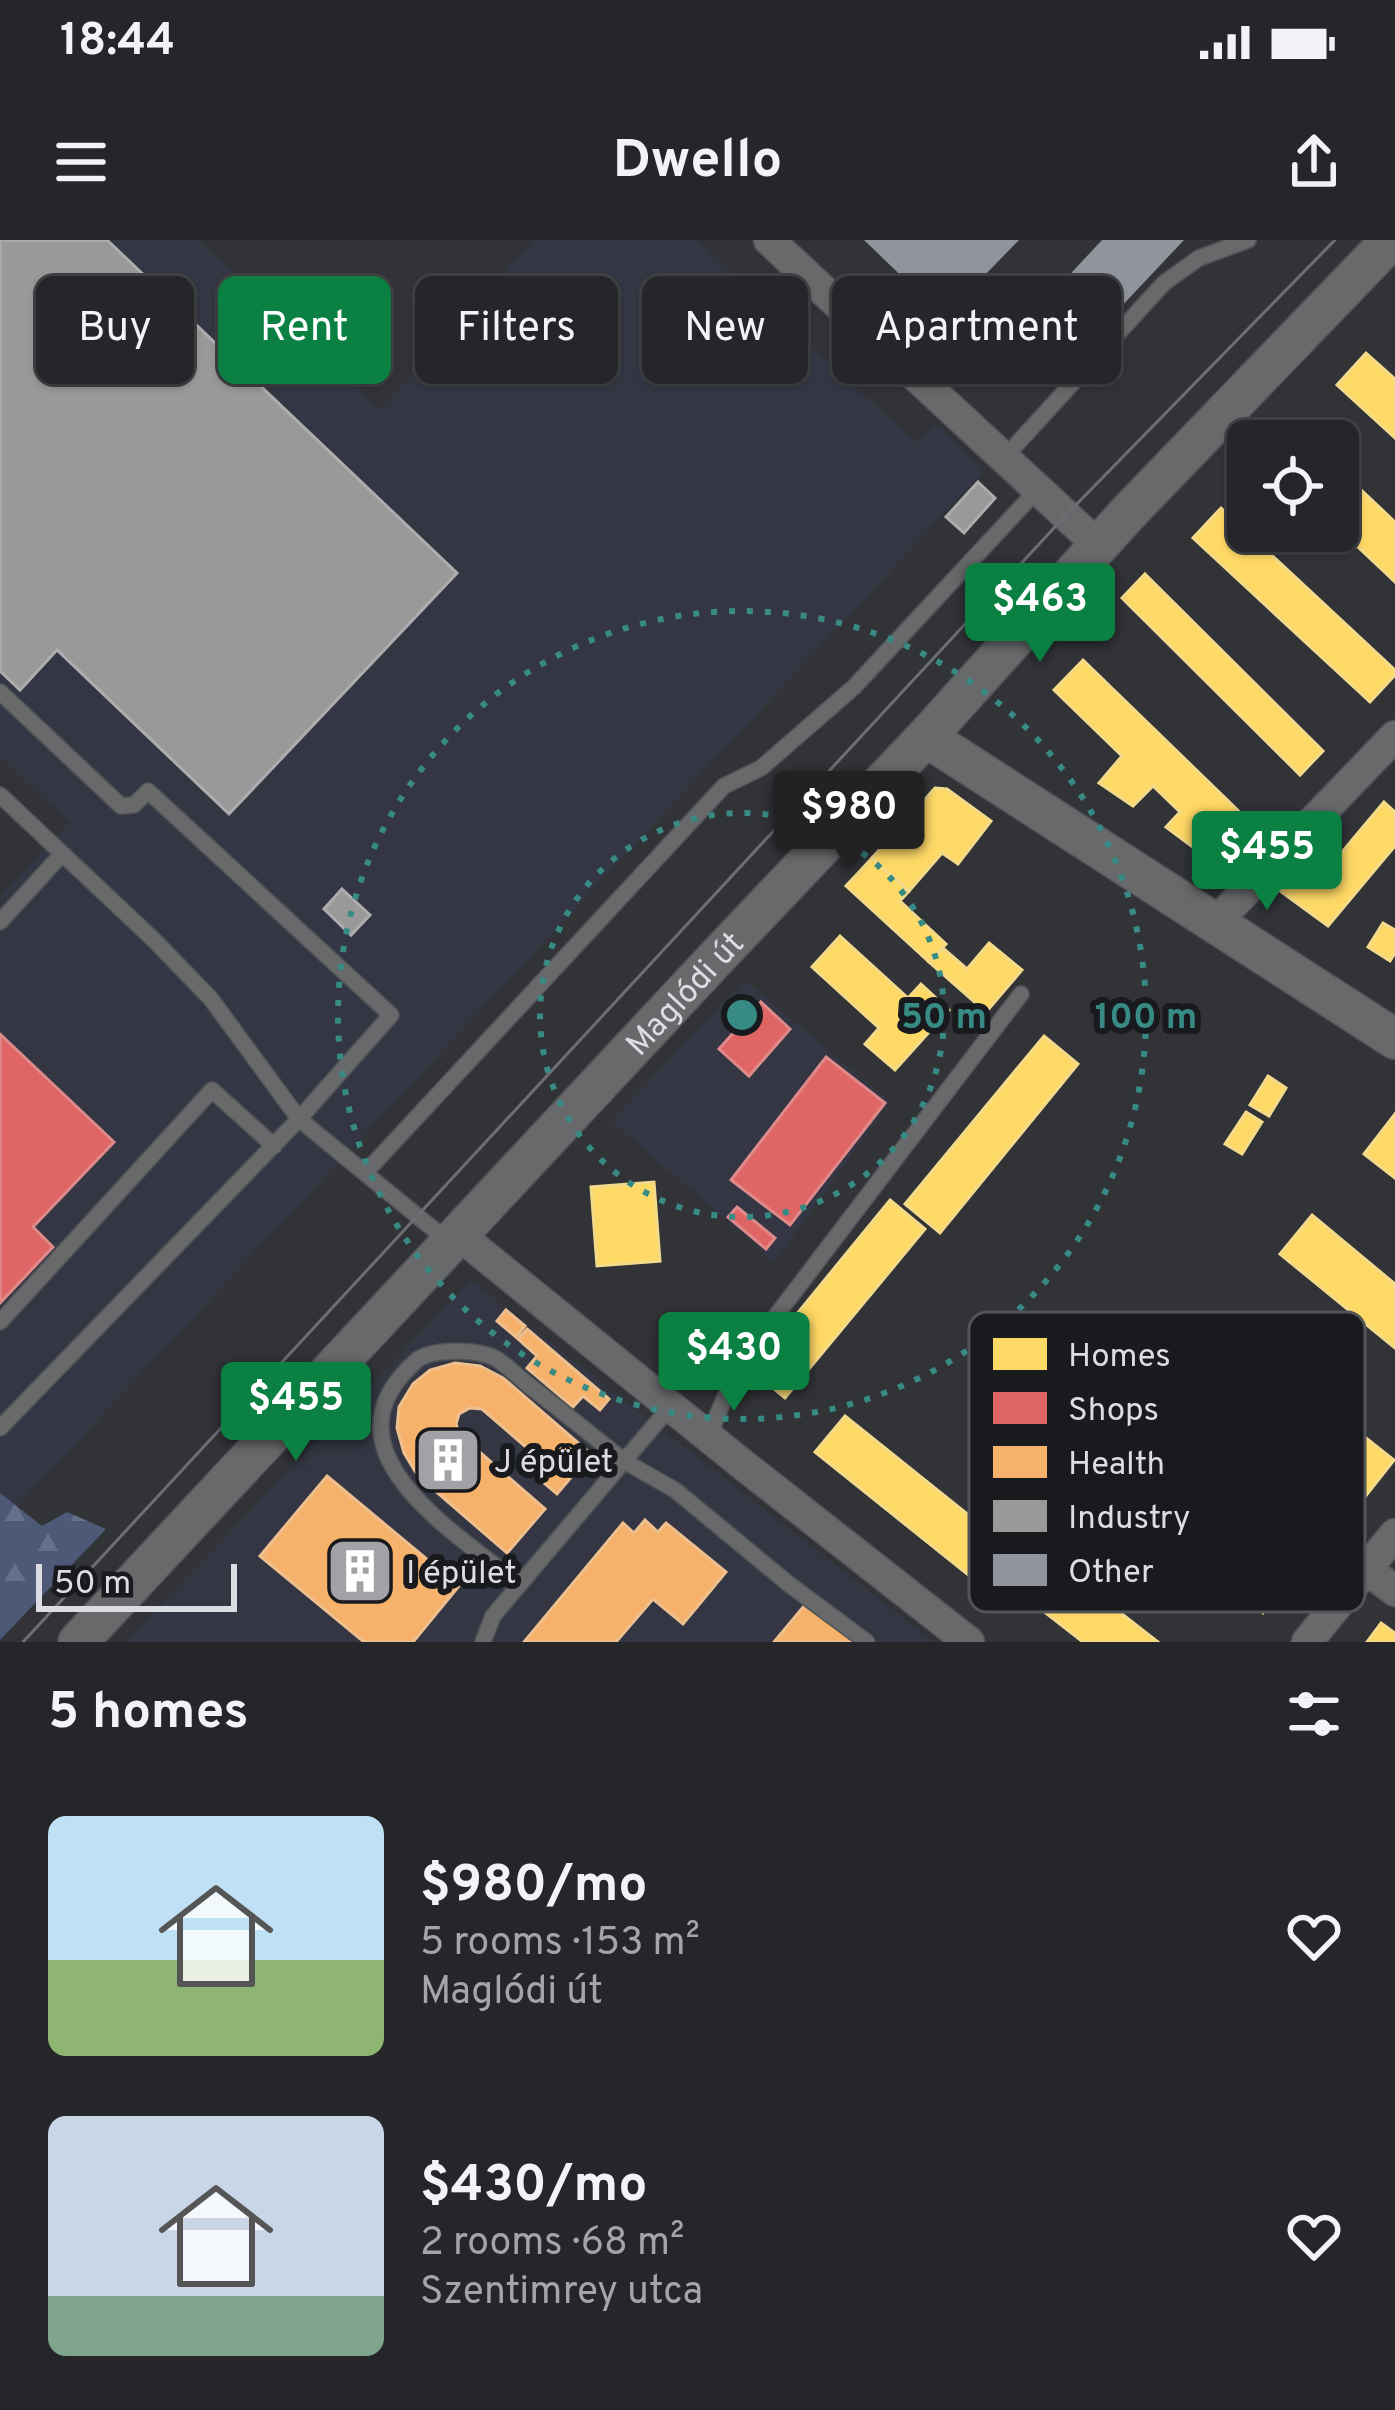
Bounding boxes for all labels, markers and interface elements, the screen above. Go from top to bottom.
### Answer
text: 18:44 [60,14,175,71]
text: Dwello [613,128,782,197]
icon: menu [48,129,114,195]
icon: share [1281,129,1347,195]
chip: Buy [36,276,194,384]
chip: Rent [218,276,391,384]
chip: Filters [415,276,618,384]
chip: New [642,276,808,384]
chip: Apartment [832,276,1121,384]
map controls [1227,420,1359,552]
button: locate [1227,420,1359,552]
pin: $463 [969,563,1111,665]
text: $463 [992,577,1088,626]
pin: $980 [778,771,920,873]
text: $980 [800,785,898,834]
pin: $455 [1196,811,1338,913]
text: $455 [1219,825,1315,874]
street label: Maglódi út [618,925,755,1066]
centre of rings [721,994,763,1036]
text: 50 m [901,996,987,1042]
text: 100 m [1095,996,1197,1042]
pin: $430 [663,1312,805,1414]
legend [969,1312,1365,1612]
text: $430 [685,1326,783,1375]
text: Homes [1068,1337,1171,1379]
pin: $455 [225,1362,367,1464]
text: $455 [248,1376,344,1425]
text: Shops [1068,1391,1159,1433]
building icon: J épület [413,1425,483,1495]
place label: J épület [494,1443,613,1485]
text: Health [1068,1445,1165,1487]
text: Industry [1068,1499,1190,1541]
building icon: I épület [325,1536,395,1606]
text: Other [1068,1553,1154,1595]
place label: I épület [406,1554,517,1596]
scale bar [36,1558,237,1611]
text: 50 m [54,1564,131,1606]
icon: filters [1281,1681,1347,1747]
text: 5 homes [48,1682,249,1747]
text: $980/mo [420,1855,648,1920]
icon: home [144,1864,288,2008]
icon: heart [1281,1903,1347,1969]
text: 5 rooms · 153 m² [420,1920,700,1969]
text: Maglódi út [420,1969,603,2018]
text: $430/mo [420,2155,647,2220]
icon: home [144,2164,288,2308]
icon: heart [1281,2203,1347,2269]
text: 2 rooms · 68 m² [420,2220,684,2269]
text: Szentimrey utca [420,2269,703,2318]

